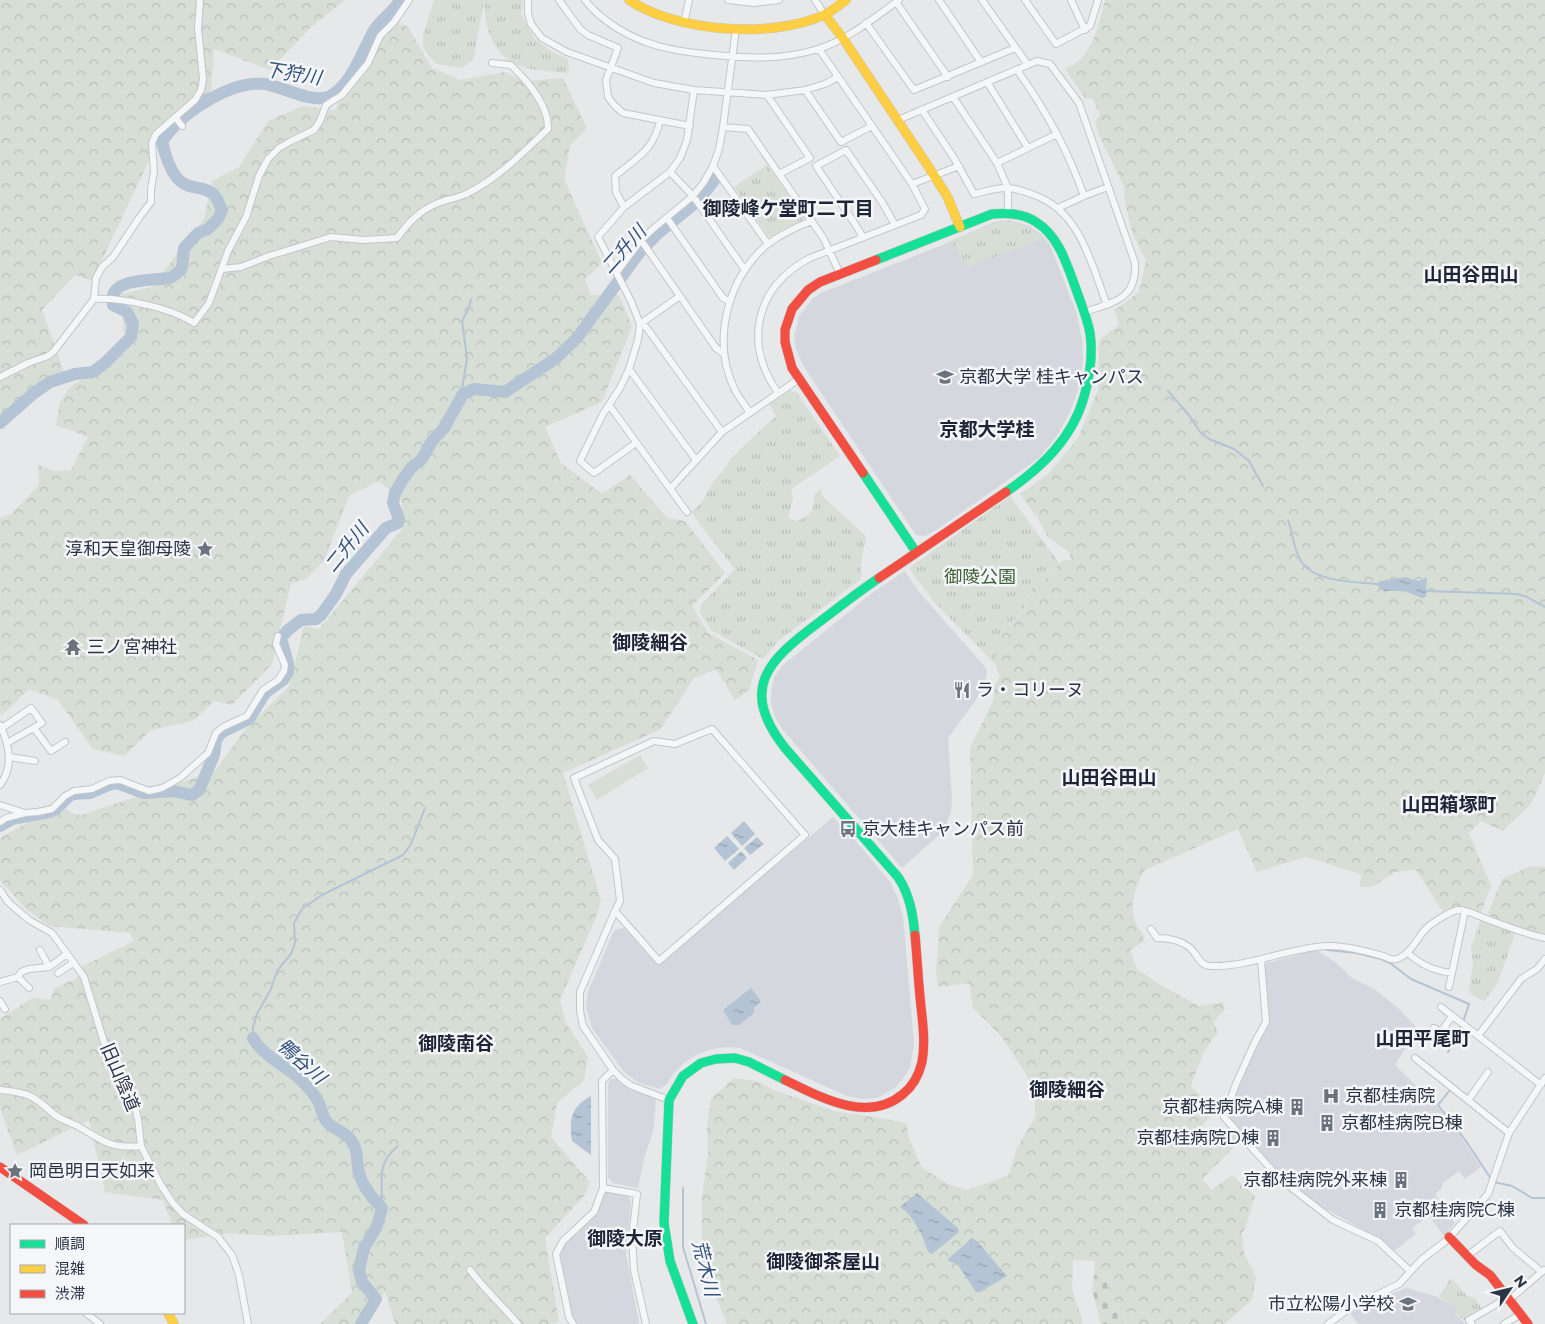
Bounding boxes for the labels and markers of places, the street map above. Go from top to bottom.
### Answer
place label: 京都大学 桂キャンパス [959,366,1144,388]
school or university icon: 京都大学 桂キャンパス [935,367,955,387]
place label: 淳和天皇御母陵 [65,538,191,560]
place icon: 淳和天皇御母陵 [195,539,215,559]
place label: 三ノ宮神社 [87,636,177,658]
temple icon: 三ノ宮神社 [63,637,83,657]
place label: ラ・コリーヌ [976,679,1084,701]
restaurant icon: ラ・コリーヌ [952,680,972,700]
place label: 京大桂キャンパス前 [862,818,1024,840]
bus stop icon: 京大桂キャンパス前 [838,819,858,839]
place label: 京都桂病院 [1345,1085,1435,1107]
hospital icon: 京都桂病院 [1321,1086,1341,1106]
place label: 京都桂病院A棟 [1162,1096,1283,1118]
building icon: 京都桂病院A棟 [1287,1097,1307,1117]
place label: 京都桂病院B棟 [1341,1112,1463,1134]
building icon: 京都桂病院B棟 [1317,1113,1337,1133]
place label: 京都桂病院D棟 [1136,1127,1259,1149]
building icon: 京都桂病院D棟 [1263,1128,1283,1148]
place label: 岡邑明日天如来 [29,1160,155,1182]
place icon: 岡邑明日天如来 [5,1161,25,1181]
place label: 京都桂病院外来棟 [1243,1169,1387,1191]
building icon: 京都桂病院外来棟 [1391,1170,1411,1190]
place label: 京都桂病院C棟 [1394,1199,1515,1221]
building icon: 京都桂病院C棟 [1370,1200,1390,1220]
place label: 市立松陽小学校 [1268,1293,1394,1315]
school or university icon: 市立松陽小学校 [1398,1294,1418,1314]

